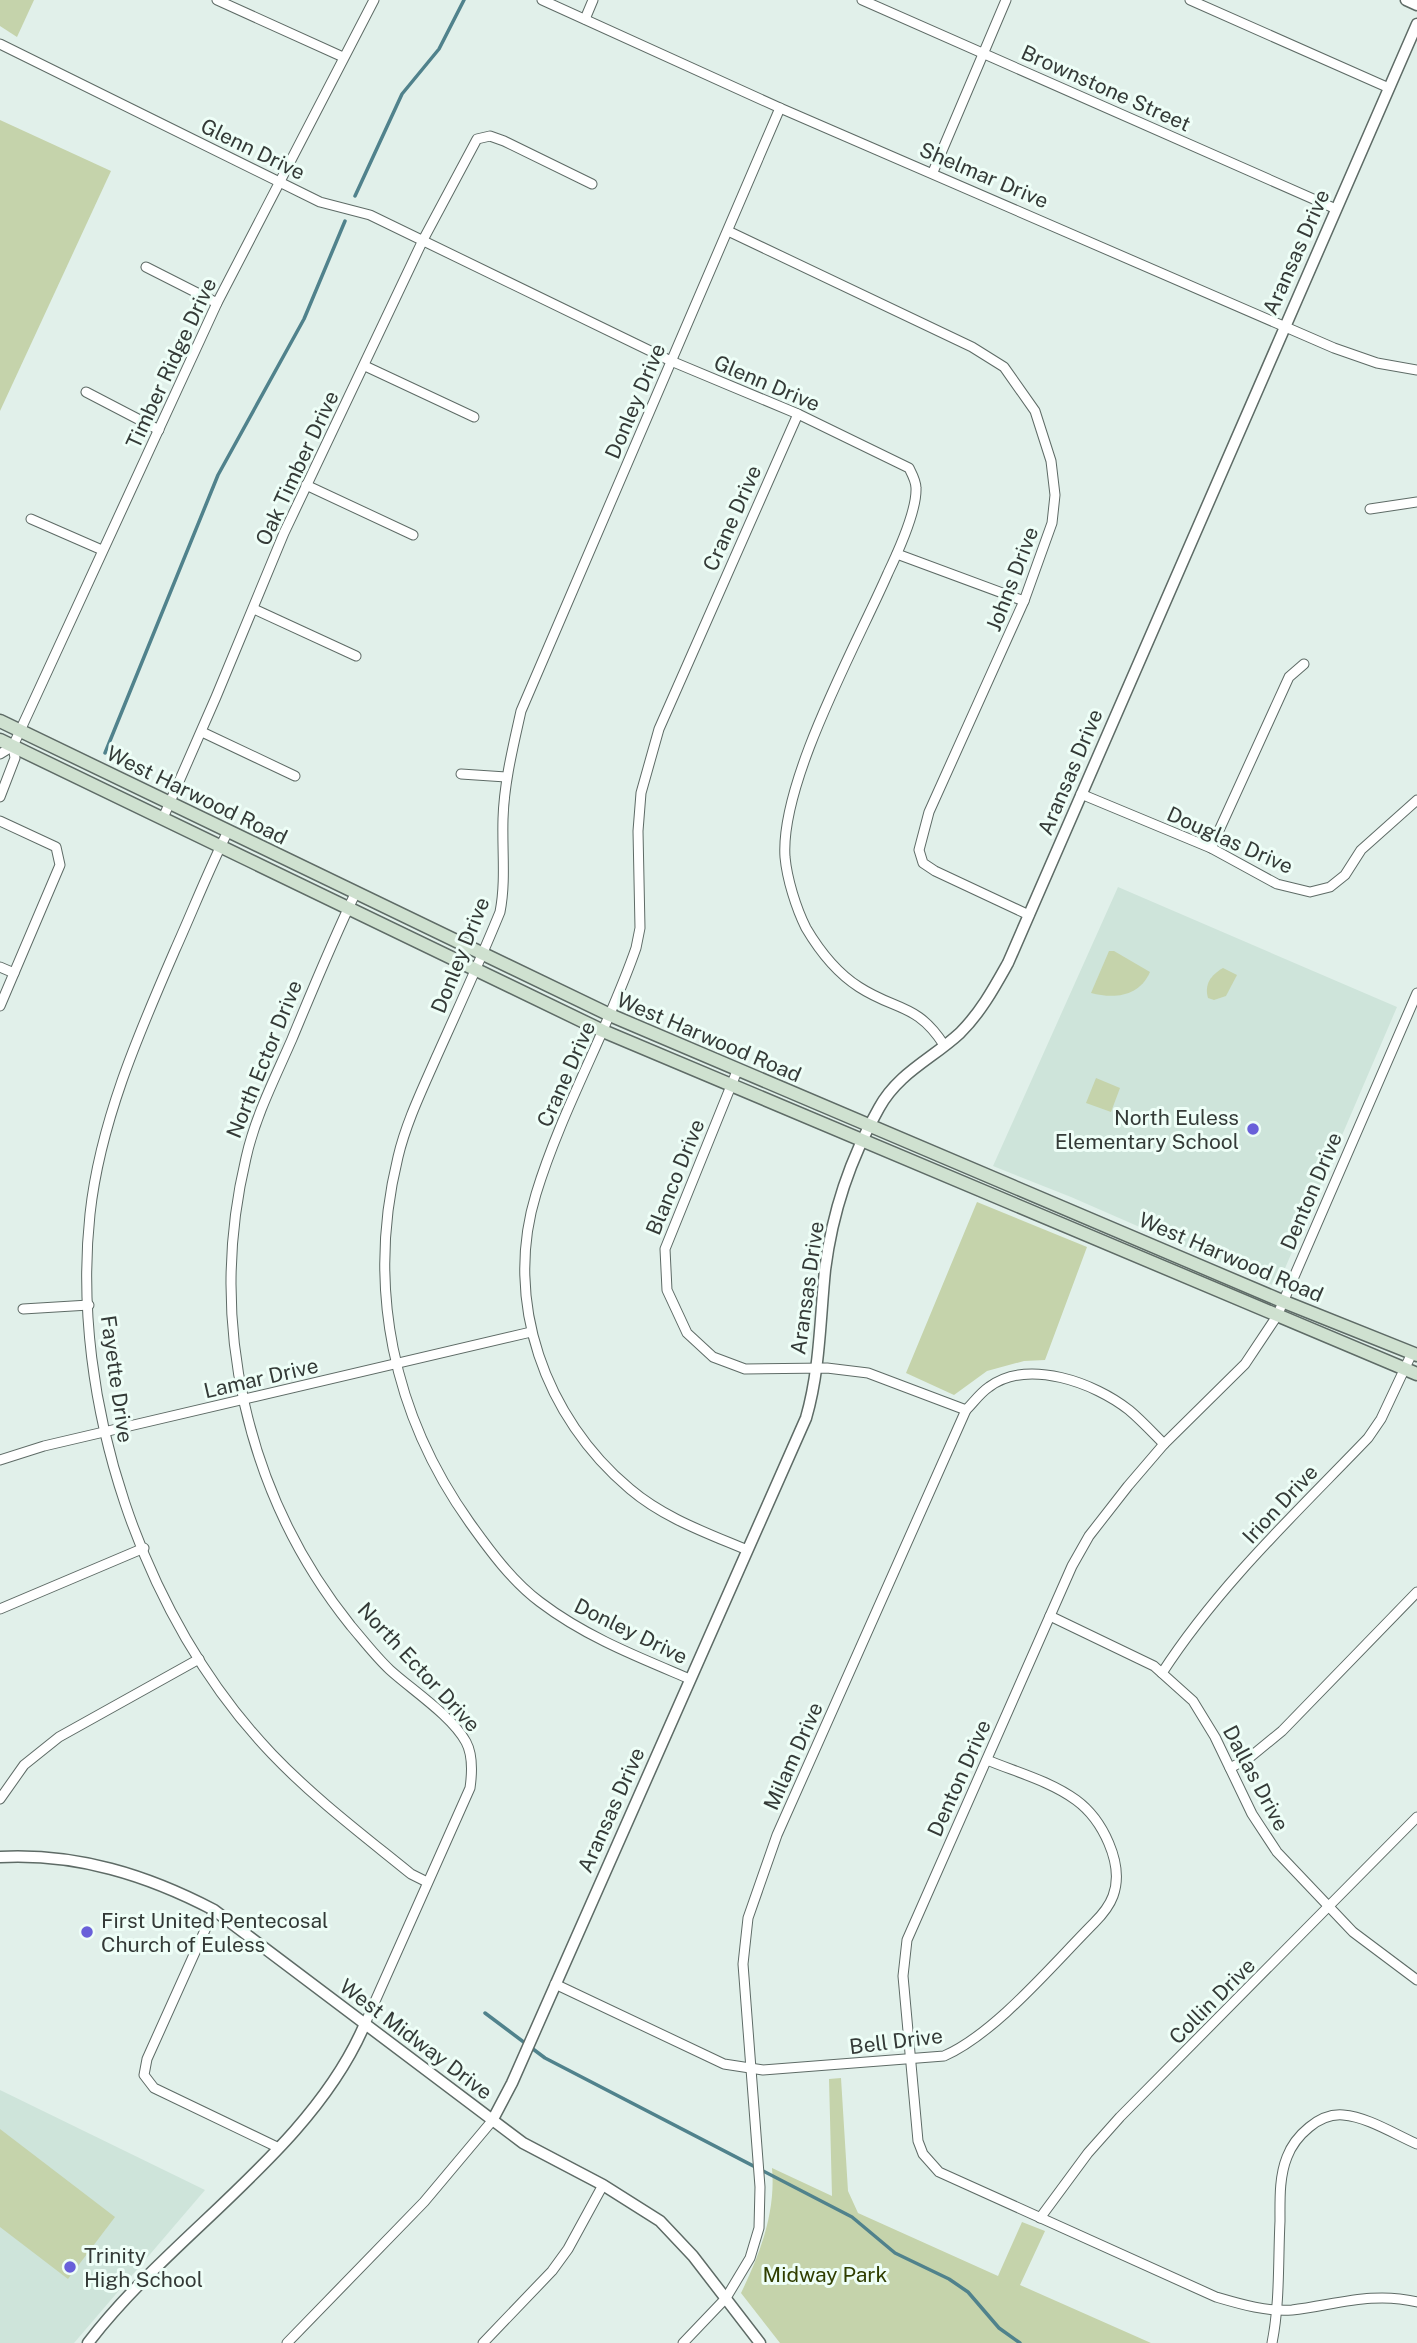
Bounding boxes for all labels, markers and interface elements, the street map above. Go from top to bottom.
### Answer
street label: Brownstone Street [1017,39,1195,137]
street label: Glenn Drive [197,113,309,185]
street label: Shelmar Drive [916,137,1052,213]
street label: Aransas Drive [1257,186,1335,318]
street label: Timber Ridge Drive [121,274,221,452]
street label: Donley Drive [600,340,670,462]
street label: Glenn Drive [710,349,824,417]
street label: Oak Timber Drive [250,387,344,549]
street label: Crane Drive [698,461,766,575]
street label: Johns Drive [981,523,1043,635]
street label: Aransas Drive [1032,705,1108,839]
street label: West Harwood Road [103,740,291,850]
street label: Douglas Drive [1163,801,1297,879]
street label: Donley Drive [425,893,495,1017]
street label: North Ector Drive [221,976,307,1142]
street label: West Harwood Road [613,987,805,1087]
street label: Crane Drive [532,1017,600,1131]
place label: North Euless Elementary School [1055,1105,1239,1154]
street label: Blanco Drive [640,1116,710,1238]
marker: North Euless Elementary School [1245,1121,1261,1137]
street label: Denton Drive [1275,1128,1347,1254]
street label: West Harwood Road [1135,1207,1327,1307]
street label: Aransas Drive [785,1220,829,1356]
street label: Fayette Drive [96,1314,138,1444]
street label: Lamar Drive [201,1353,321,1403]
street label: Irion Drive [1237,1459,1323,1549]
street label: Donley Drive [570,1593,692,1669]
street label: North Ector Drive [353,1597,485,1737]
street label: Milam Drive [758,1698,828,1814]
street label: Denton Drive [922,1716,996,1840]
street label: Dallas Drive [1218,1721,1294,1835]
street label: Aransas Drive [572,1744,650,1876]
place label: First United Pentecosal Church of Euless [101,1908,328,1957]
marker: First United Pentecosal Church of Euless [79,1924,95,1940]
street label: Collin Drive [1164,1953,1260,2049]
street label: West Midway Drive [335,1973,497,2105]
street label: Bell Drive [848,2023,944,2059]
place label: Trinity High School [84,2243,203,2292]
marker: Trinity High School [62,2259,78,2275]
park label: Midway Park [763,2262,888,2287]

